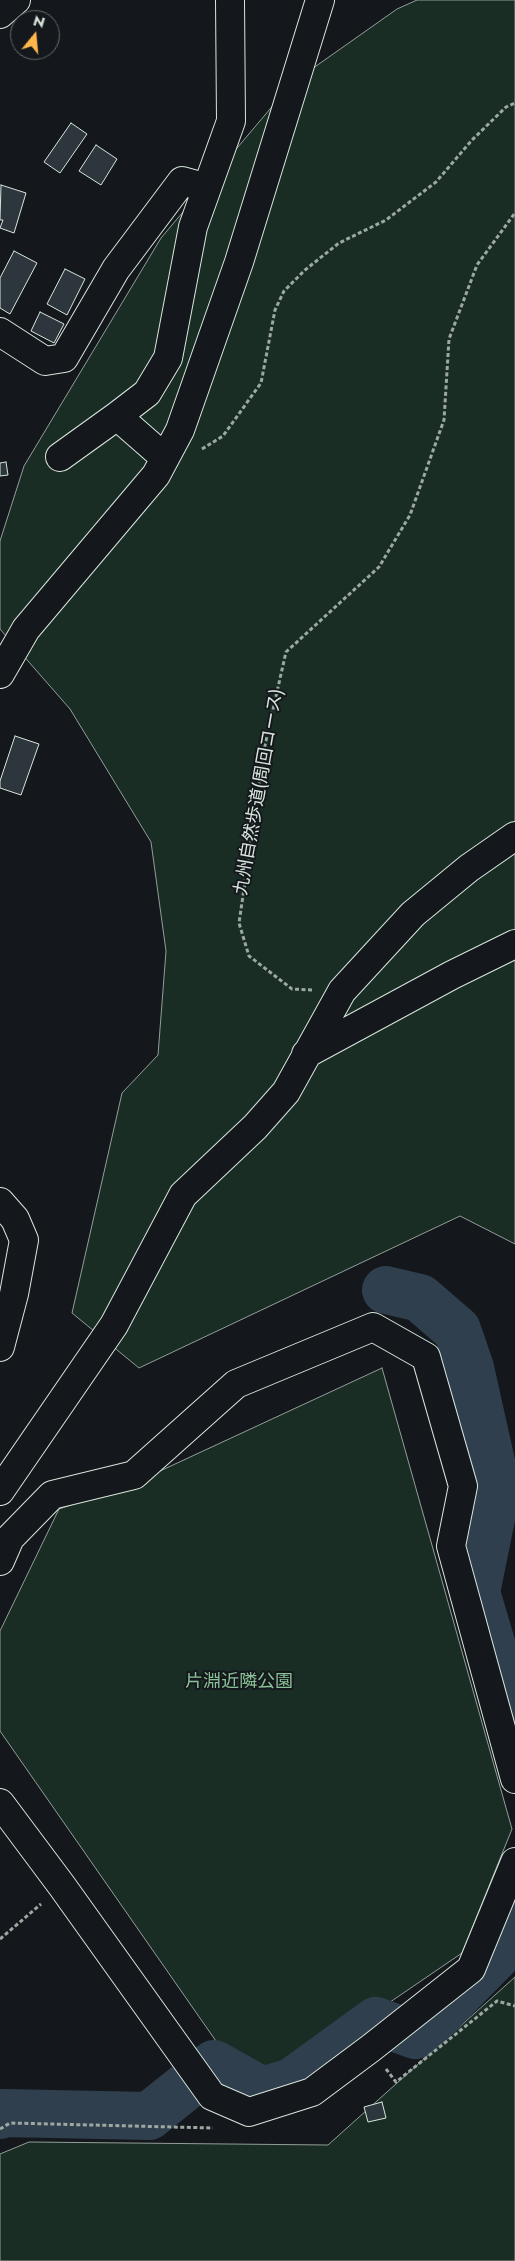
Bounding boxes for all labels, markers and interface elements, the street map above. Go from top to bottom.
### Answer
north arrow [10,10,60,60]
text: N [31,10,47,33]
street label: 九州自然歩道(周回コース) [231,687,289,897]
park label: 片淵近隣公園 [185,1672,293,1694]

